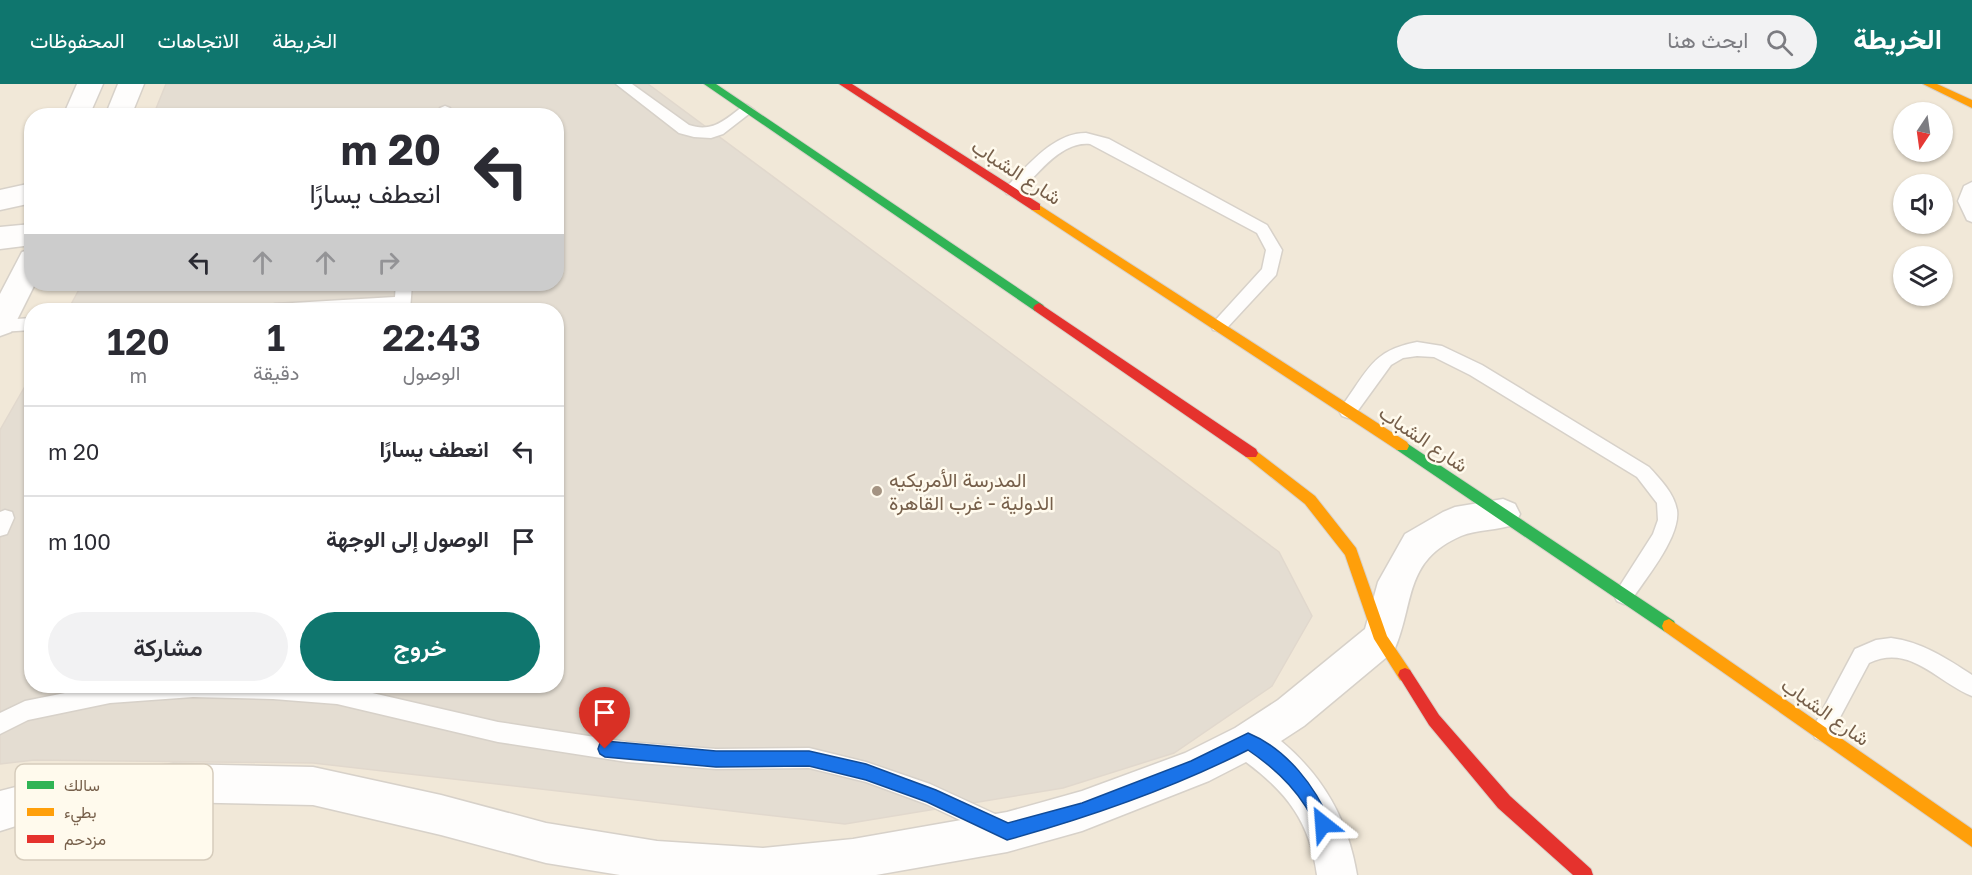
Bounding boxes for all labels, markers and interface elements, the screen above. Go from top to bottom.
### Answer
search box [1397,15,1817,69]
text: الخريطة [1853,22,1942,55]
text: ابحث هنا [1667,26,1748,53]
icon: search [1763,26,1796,59]
text: المحفوظات [30,27,125,53]
text: الاتجاهات [158,27,239,53]
text: الخريطة [272,27,337,53]
north arrow [1893,102,1953,162]
map controls [1893,102,1953,306]
text: 20 m [341,124,441,174]
icon: left [462,132,540,210]
street label: شارع الشباب [966,133,1066,211]
button: sound [1893,174,1953,234]
text: انعطف يسارًا [310,177,441,209]
icon: left [183,246,216,279]
icon: ahead [246,246,279,279]
icon: ahead [309,246,342,279]
icon: right [372,246,405,279]
button: layers [1893,246,1953,306]
text: 1 [267,316,285,359]
text: 22:43 [382,316,481,359]
text: 120 [107,320,170,363]
text: دقيقة [253,360,299,384]
text: الوصول [403,360,460,384]
text: m [130,363,147,387]
street label: شارع الشباب [1373,399,1473,479]
text: انعطف يسارًا [379,435,489,462]
icon: left [507,435,540,468]
text: 20 m [48,438,99,465]
place label: المدرسة الأمريكيه الدولية - غرب القاهرة [889,467,1054,516]
marker: المدرسة الأمريكيه الدولية - غرب القاهرة [870,484,884,498]
text: الوصول إلى الوجهة [326,525,489,552]
icon: arrive [507,525,540,558]
text: 100 m [48,528,111,555]
button: مشاركة [48,612,288,681]
button: خروج [300,612,540,681]
street label: شارع الشباب [1776,672,1875,753]
pin [579,687,630,749]
icon: arrive [588,696,621,729]
legend [15,764,213,860]
text: سالك [64,775,100,795]
position arrow [1291,792,1355,856]
text: بطيء [64,802,96,826]
text: مزدحم [64,829,106,850]

